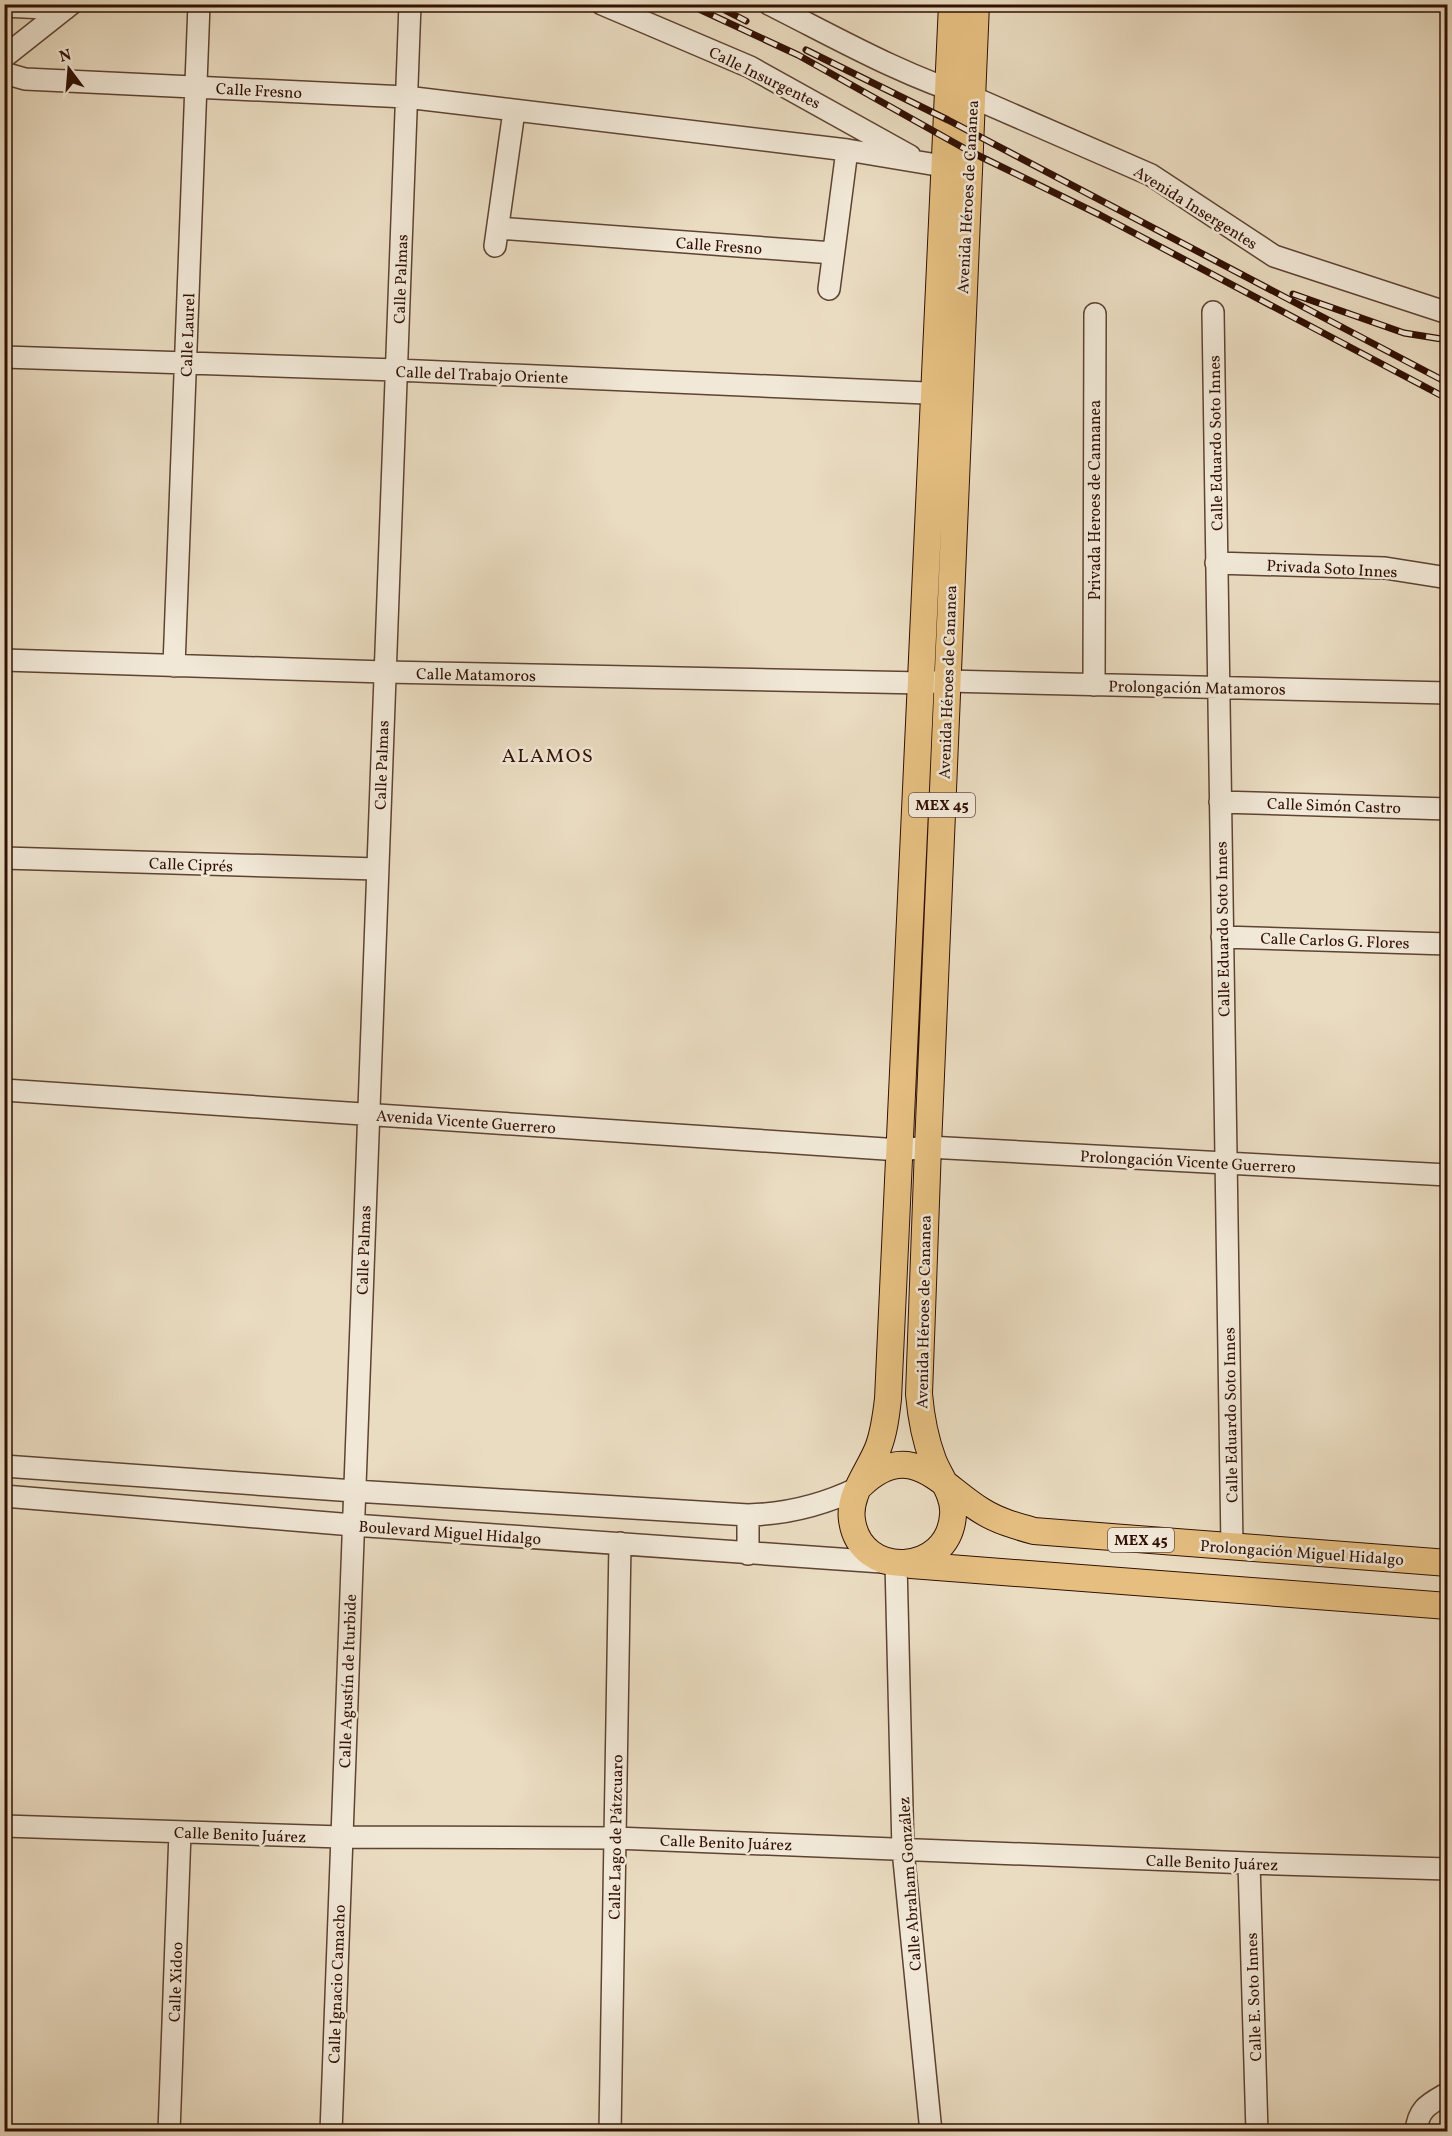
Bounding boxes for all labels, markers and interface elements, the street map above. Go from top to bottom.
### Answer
north arrow [39,39,99,99]
street label: Calle Insurgentes [705,42,824,115]
text: N [57,44,74,69]
street label: Calle Fresno [215,79,303,105]
street label: Avenida Héroes de Cananea [953,100,985,295]
street label: Avenida Insergentes [1129,162,1261,256]
street label: Calle Fresno [675,233,763,261]
street label: Calle Palmas [389,234,415,324]
street label: Calle Laurel [177,293,201,377]
street label: Calle Eduardo Soto Innes [1204,355,1230,531]
street label: Calle del Trabajo Oriente [395,362,569,390]
street label: Privada Heroes de Cannanea [1085,400,1107,600]
street label: Privada Soto Innes [1266,556,1398,584]
street label: Avenida Héroes de Cananea [935,585,963,779]
street label: Calle Matamoros [416,664,536,688]
street label: Prolongación Matamoros [1108,676,1286,702]
street label: Calle Palmas [370,720,396,810]
district label: ALAMOS [502,743,594,771]
road number: MEX 45 [909,793,975,817]
street label: Calle Simón Castro [1267,794,1401,820]
street label: Calle Eduardo Soto Innes [1211,841,1237,1017]
street label: Calle Ciprés [148,854,234,878]
street label: Calle Carlos G. Flores [1260,928,1410,956]
street label: Avenida Vicente Guerrero [375,1106,557,1140]
street label: Prolongación Vicente Guerrero [1079,1146,1296,1180]
street label: Calle Palmas [352,1205,378,1295]
street label: Avenida Héroes de Cananea [912,1215,938,1409]
street label: Calle Eduardo Soto Innes [1219,1327,1245,1503]
street label: Boulevard Miguel Hidalgo [358,1517,542,1551]
road number: MEX 45 [1108,1528,1174,1552]
street label: Prolongación Miguel Hidalgo [1199,1536,1405,1572]
street label: Calle Agustín de Iturbide [335,1594,363,1769]
street label: Calle Lago de Pátzcuaro [605,1754,629,1920]
street label: Calle Abraham González [894,1796,928,1972]
street label: Calle Benito Juárez [173,1823,306,1849]
street label: Calle Benito Juárez [659,1831,792,1857]
street label: Calle Benito Juárez [1145,1851,1278,1877]
street label: Calle Ignacio Camacho [324,1904,352,2064]
street label: Calle E. Soto Innes [1242,1932,1268,2062]
street label: Calle Xidoo [165,1942,189,2023]

